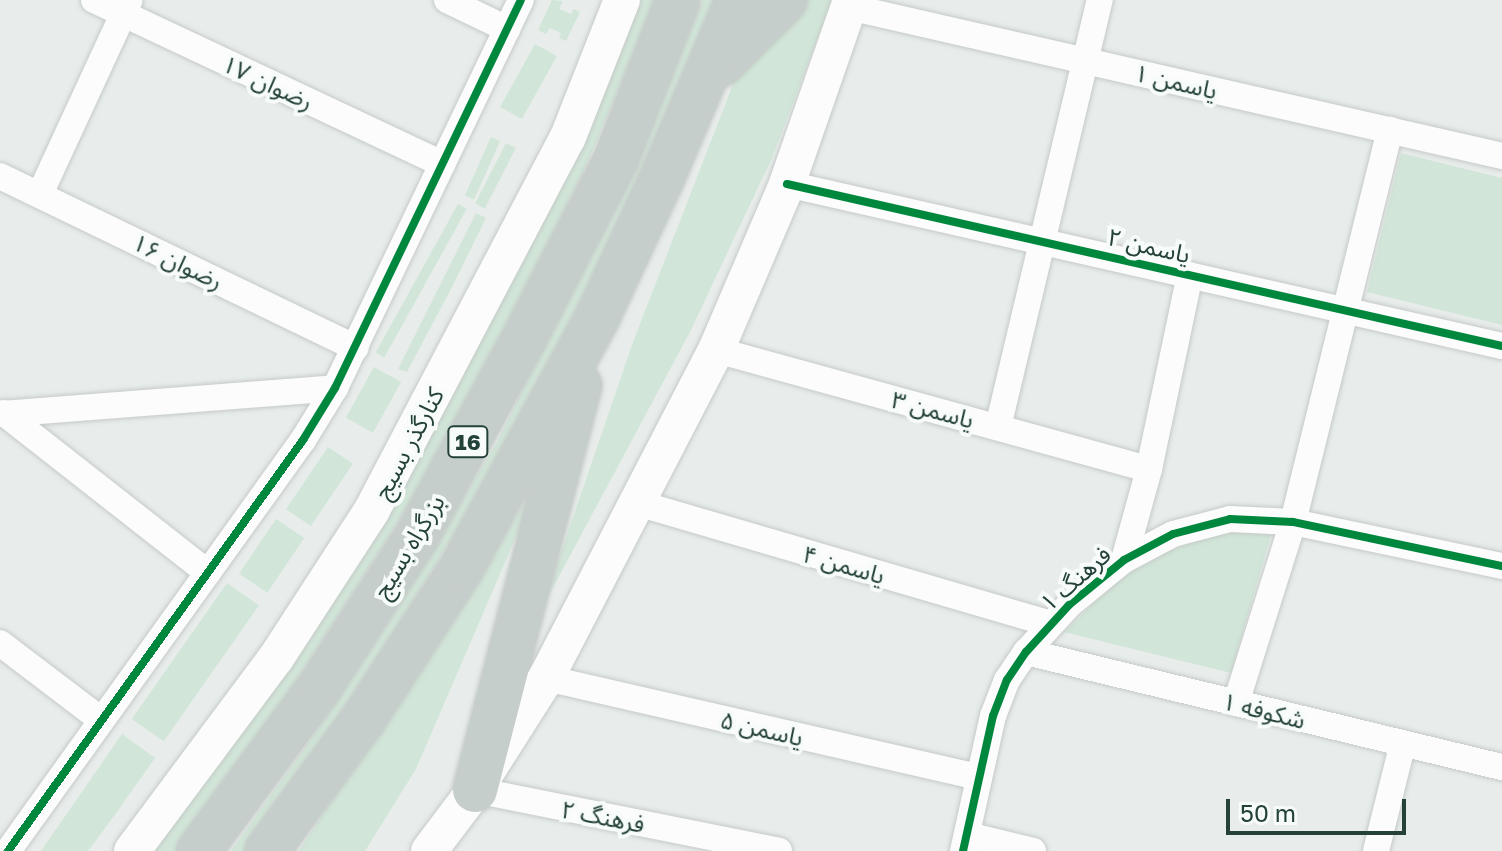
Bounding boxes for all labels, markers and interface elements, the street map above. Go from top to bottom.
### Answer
street label: رضوان ۱۷ [218,49,318,115]
street label: یاسمن ۱ [1132,58,1220,104]
street label: یاسمن ۲ [1105,222,1193,268]
street label: رضوان ۱۶ [128,227,228,295]
street label: کنارگذر بسیج [367,382,449,504]
street label: یاسمن ۳ [889,384,977,434]
road number: 16 [446,424,490,460]
street label: بزرگراه بسیج [366,489,450,603]
street label: یاسمن ۴ [800,539,888,589]
street label: فرهنگ ۱ [1034,539,1116,617]
street label: شکوفه ۱ [1220,686,1308,734]
street label: یاسمن ۵ [718,705,806,751]
scale bar [1230,783,1410,833]
street label: فرهنگ ۲ [559,794,647,838]
text: 50 m [1240,798,1296,827]

